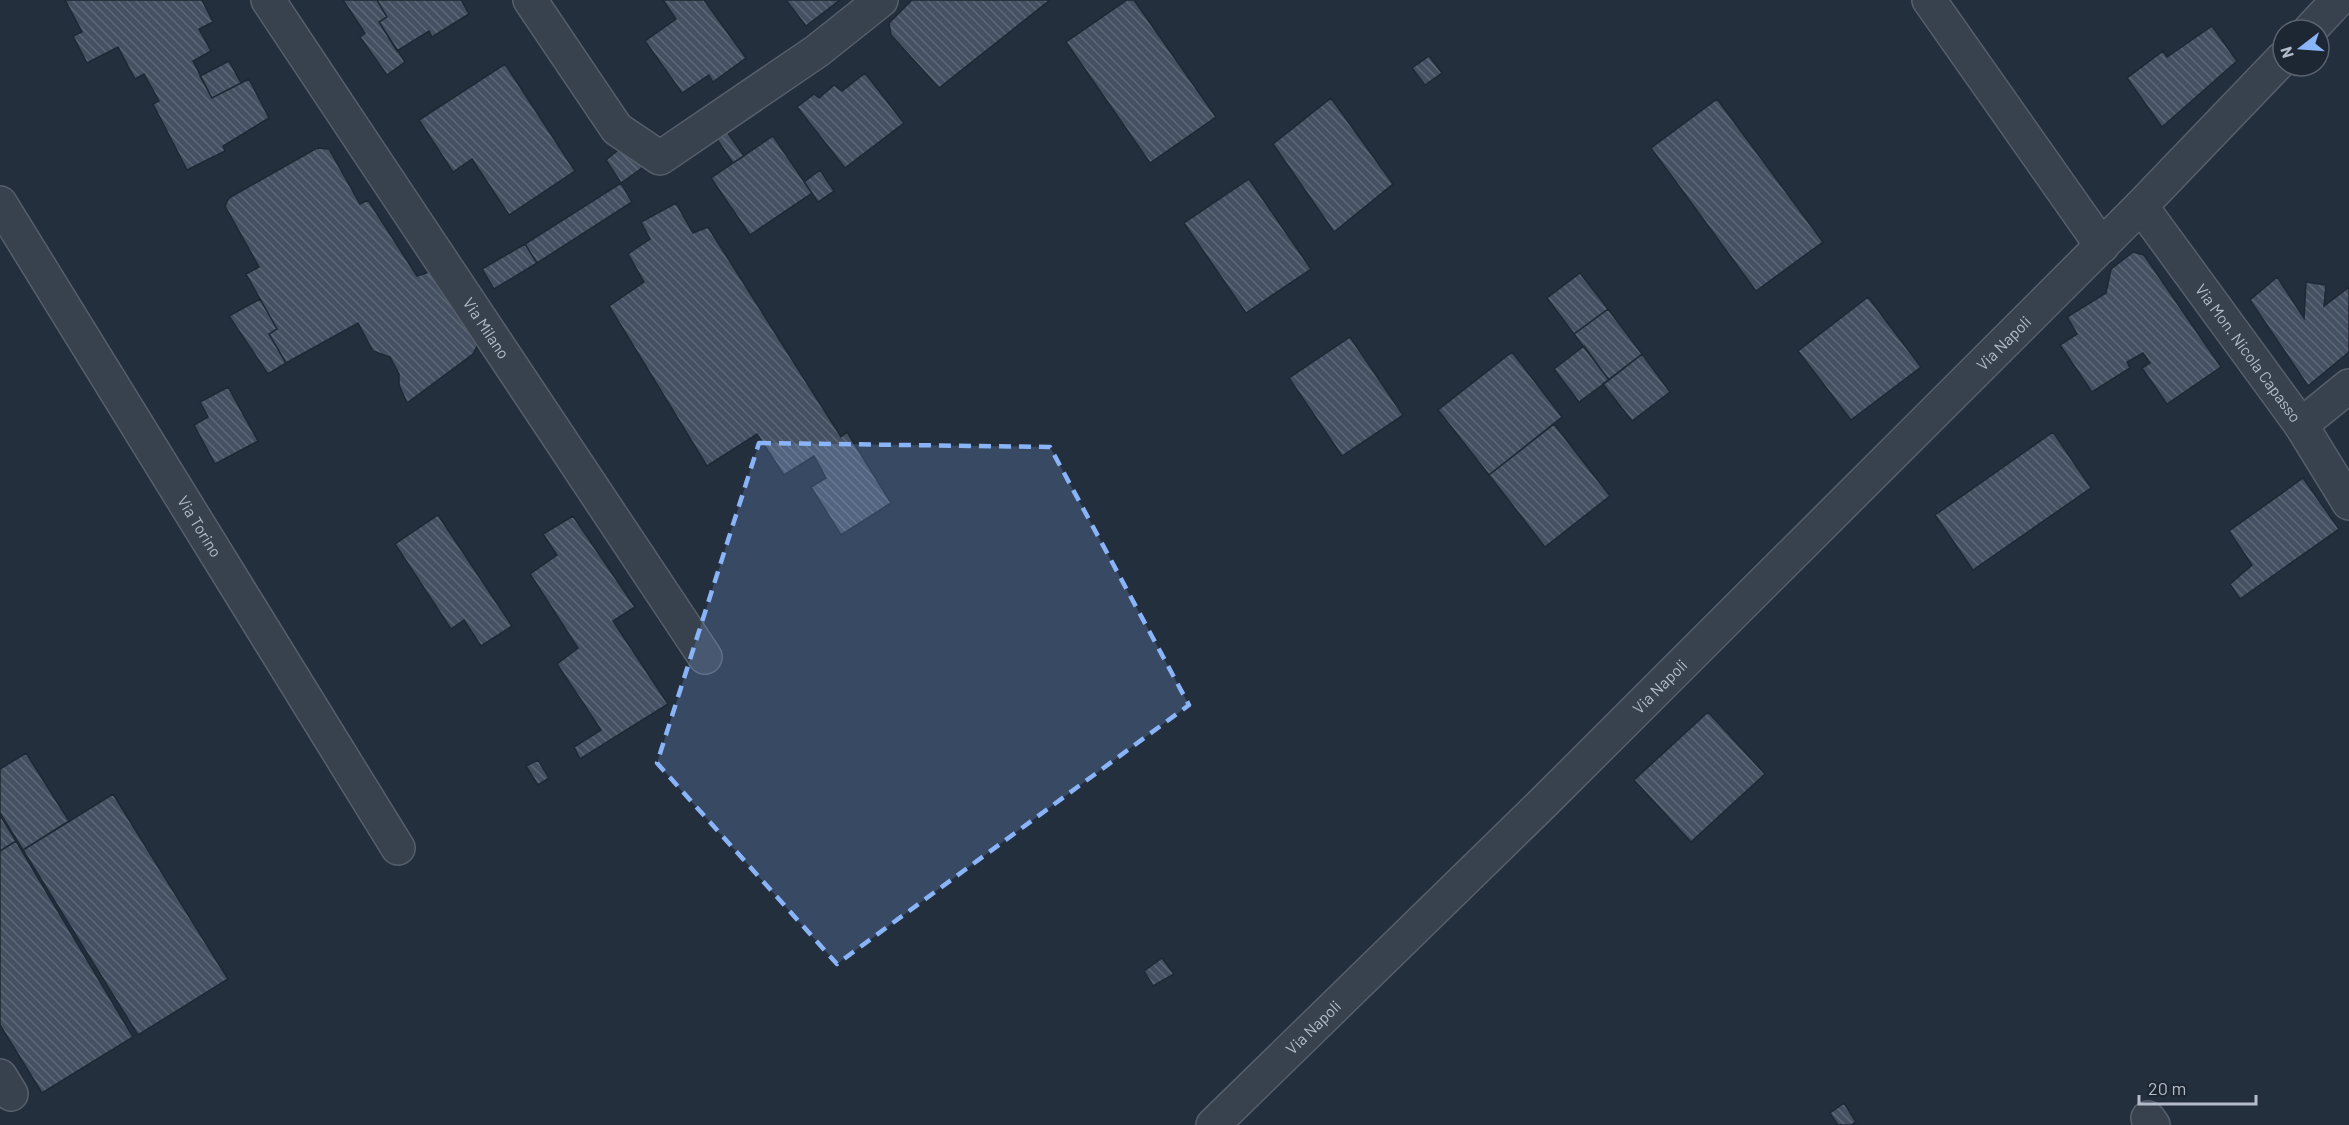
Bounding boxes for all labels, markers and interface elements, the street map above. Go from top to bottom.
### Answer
north arrow [2271,18,2331,78]
text: N [2276,45,2297,60]
street label: Via Mon. Nicola Capasso [2192,280,2306,426]
street label: Via Milano [459,294,514,362]
street label: Via Napoli [1972,312,2035,374]
street label: Via Torino [174,492,226,560]
street label: Via Napoli [1628,655,1691,717]
street label: Via Napoli [1281,996,1344,1058]
scale bar [2139,1068,2256,1106]
text: 20 m [2148,1077,2186,1099]

